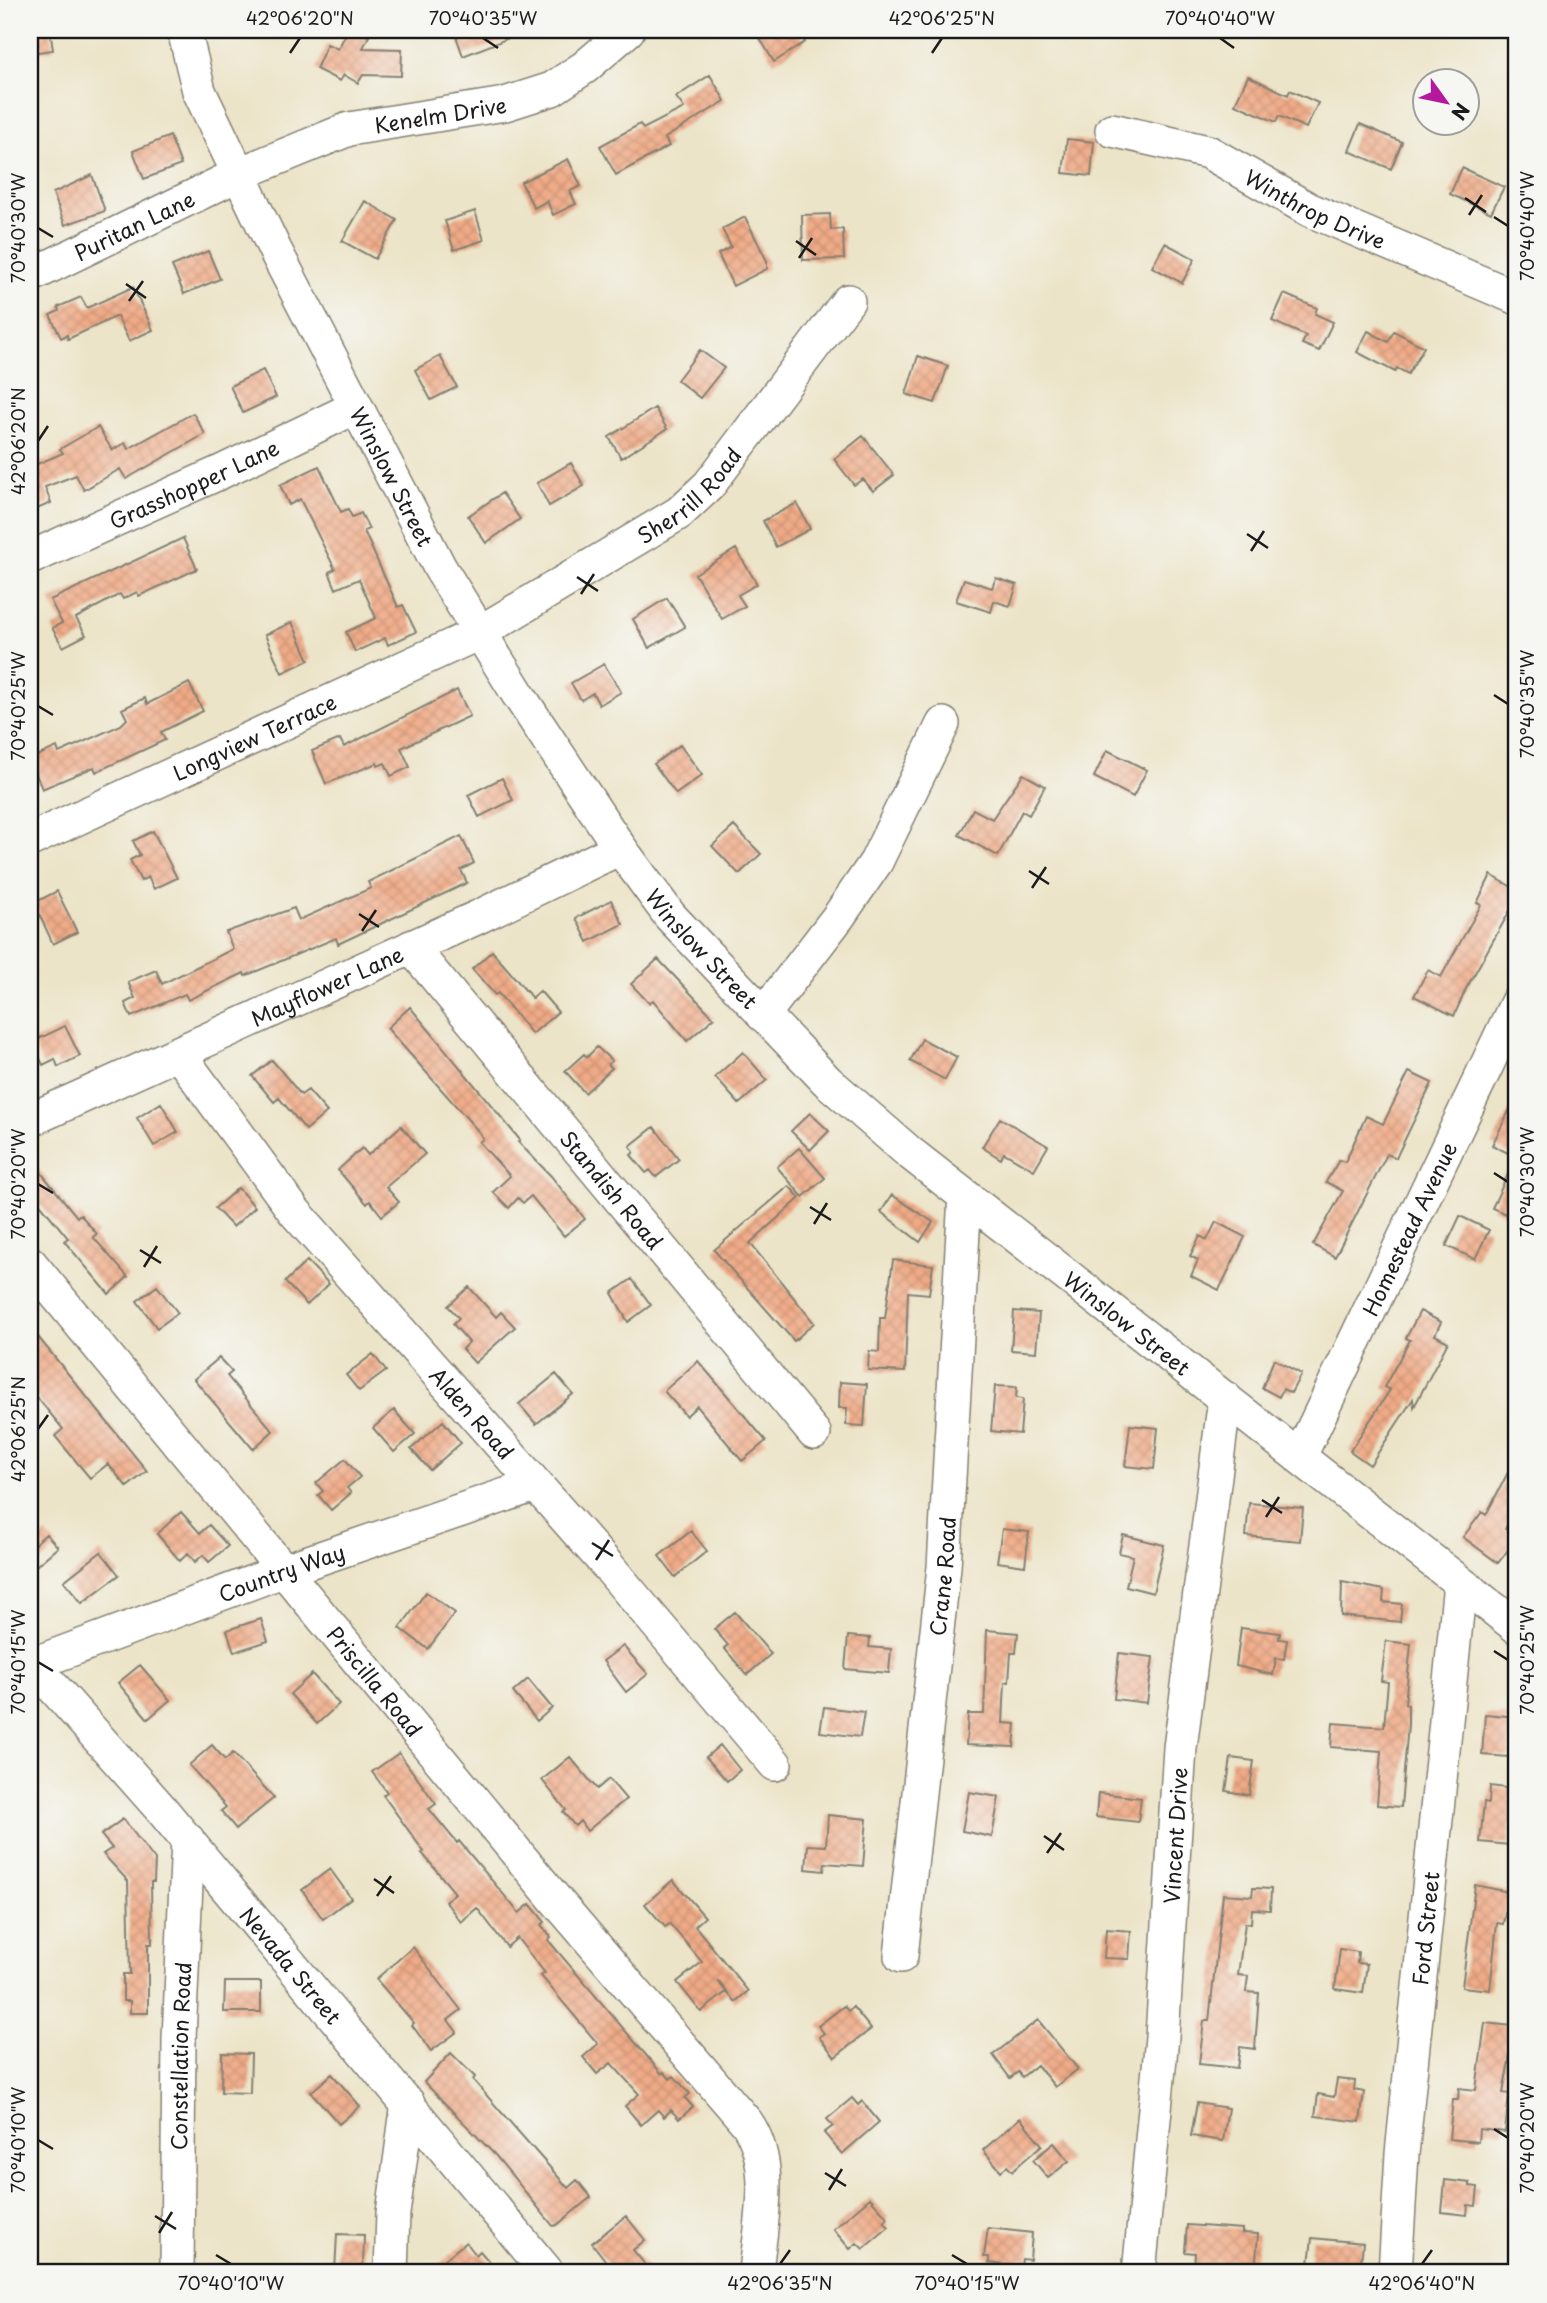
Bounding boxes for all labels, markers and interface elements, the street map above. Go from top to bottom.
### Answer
text: 42°06'20"N [246,4,354,31]
text: 70°40'35"W [429,4,538,31]
text: 42°06'25"N [889,4,995,31]
text: 70°40'40"W [1165,4,1276,31]
north arrow [1410,66,1480,136]
street label: Kenelm Drive [372,88,509,141]
text: N [1445,98,1477,126]
street label: Winthrop Drive [1239,160,1391,256]
text: 70°40'40"W [1513,170,1540,281]
text: 70°40'30"W [4,172,31,283]
street label: Puritan Lane [69,182,200,268]
text: 42°06'20"N [4,387,31,495]
street label: Winslow Street [343,401,442,552]
street label: Grasshopper Lane [104,431,284,536]
street label: Sherrill Road [631,440,748,551]
text: 70°40'35"W [1513,649,1540,758]
text: 70°40'25"W [4,651,31,761]
street label: Longview Terrace [167,685,341,788]
street label: Winslow Street [639,881,766,1015]
street label: Mayflower Lane [245,937,408,1034]
street label: Standish Road [553,1123,671,1256]
text: 70°40'30"W [1513,1126,1540,1237]
text: 70°40'20"W [4,1128,31,1240]
street label: Homestead Avenue [1353,1136,1464,1321]
street label: Winslow Street [1057,1263,1198,1383]
street label: Alden Road [423,1360,522,1466]
text: 42°06'25"N [4,1376,31,1482]
street label: Crane Road [920,1516,963,1638]
street label: Country Way [213,1535,349,1610]
text: 70°40'25"W [1513,1605,1540,1715]
text: 70°40'15"W [4,1609,31,1715]
street label: Priscilla Road [320,1619,430,1743]
street label: Vincent Drive [1154,1766,1195,1905]
street label: Ford Street [1403,1870,1447,1987]
street label: Nevada Street [233,1899,350,2031]
street label: Constellation Road [162,1961,198,2150]
text: 70°40'20"W [1513,2082,1540,2194]
text: 70°40'10"W [4,2086,31,2193]
text: 70°40'10"W [178,2269,285,2296]
text: 42°06'35"N [727,2269,833,2296]
text: 70°40'15"W [914,2269,1020,2296]
text: 42°06'40"N [1369,2269,1475,2296]

